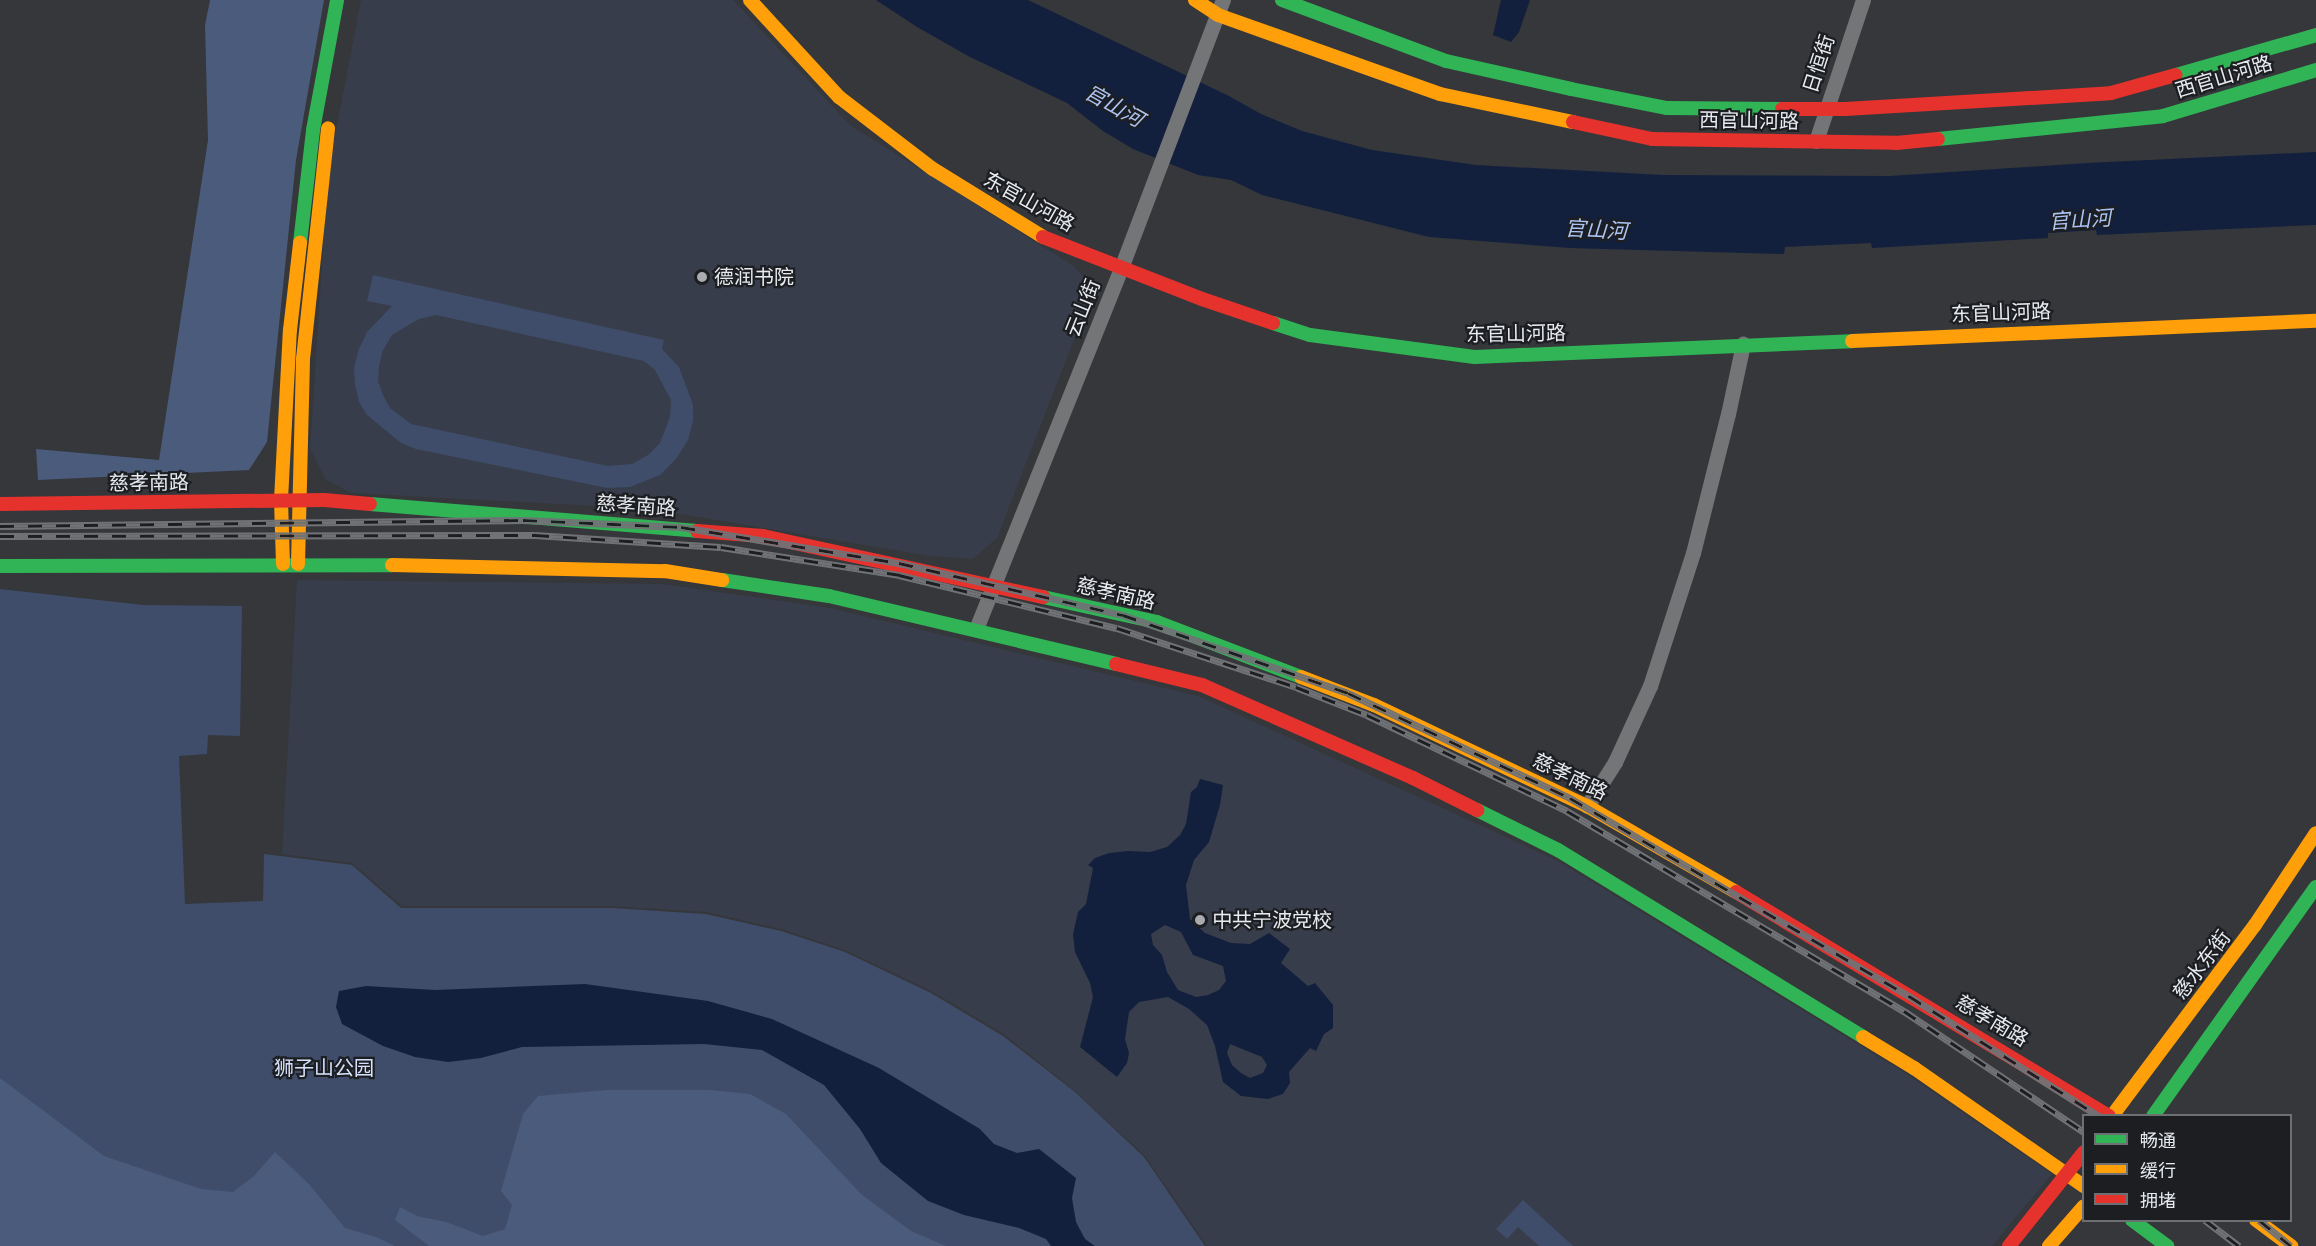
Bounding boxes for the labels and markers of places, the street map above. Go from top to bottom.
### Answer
place label: 德润书院 [714,265,794,289]
marker: 德润书院 [695,270,709,284]
place label: 中共宁波党校 [1212,908,1332,932]
marker: 中共宁波党校 [1193,913,1207,927]

